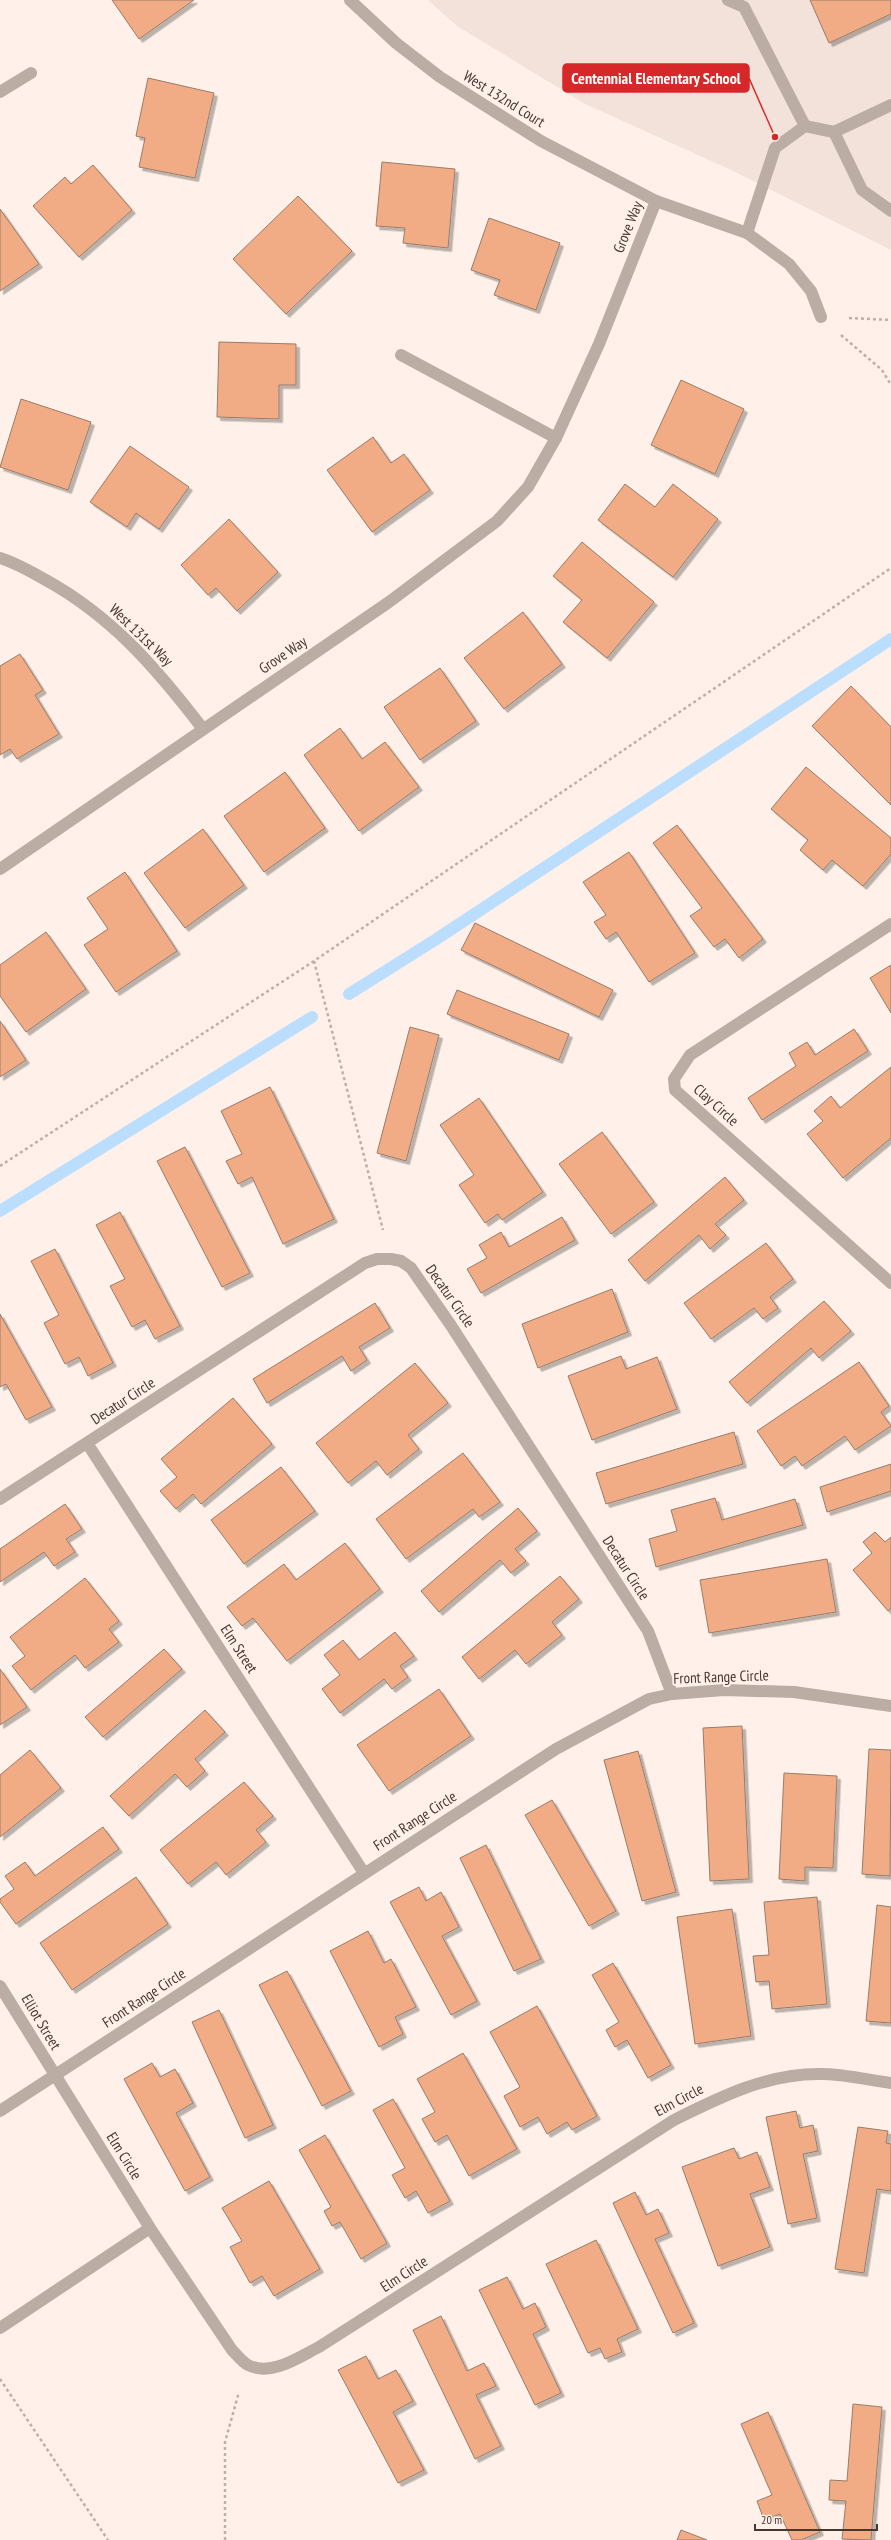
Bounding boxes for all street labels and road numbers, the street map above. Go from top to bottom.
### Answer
street label: West 132nd Court [460,66,549,131]
street label: Grove Way [609,198,647,255]
street label: West 131st Way [105,599,178,670]
street label: Grove Way [255,631,311,678]
street label: Clay Circle [690,1079,743,1130]
street label: Decatur Circle [422,1261,479,1331]
street label: Decatur Circle [87,1373,158,1428]
street label: Decatur Circle [599,1532,654,1603]
street label: Elm Street [217,1621,262,1677]
street label: Front Range Circle [673,1665,769,1688]
street label: Front Range Circle [369,1787,460,1855]
street label: Front Range Circle [98,1964,189,2032]
street label: Elliot Street [17,1990,65,2053]
street label: Elm Circle [651,2079,706,2120]
street label: Elm Circle [103,2129,146,2183]
street label: Elm Circle [377,2251,431,2296]

